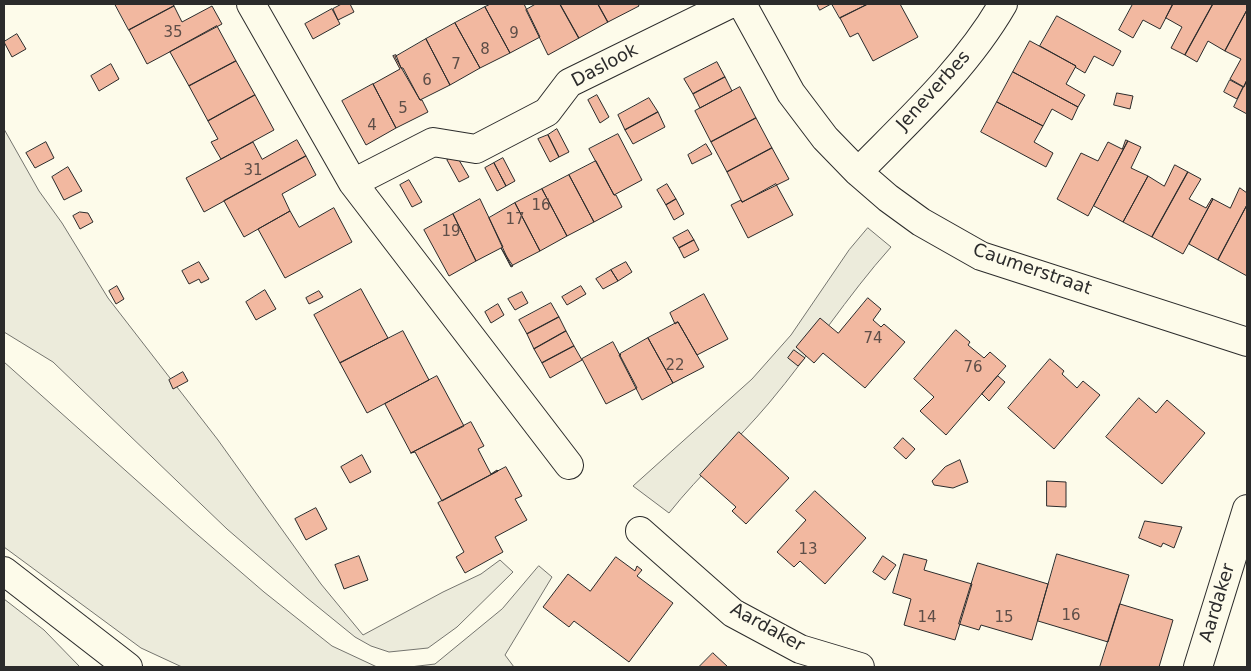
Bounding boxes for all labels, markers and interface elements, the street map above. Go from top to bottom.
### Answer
house number: 35 [163,24,183,42]
house number: 9 [509,25,519,43]
street label: Daslook [568,40,642,92]
house number: 8 [480,41,490,59]
street label: Jeneverbes [893,47,975,135]
house number: 7 [451,56,461,74]
house number: 6 [422,72,432,90]
house number: 5 [398,100,408,118]
house number: 4 [367,117,377,135]
house number: 31 [243,162,263,180]
house number: 16 [531,197,551,215]
house number: 17 [505,211,525,229]
house number: 19 [441,223,461,241]
street label: Caumerstraat [970,240,1094,300]
house number: 74 [863,330,883,348]
house number: 22 [665,357,685,375]
house number: 76 [963,359,983,377]
house number: 13 [798,541,818,559]
street label: Aardaker [1196,561,1240,645]
street label: Aardaker [726,599,808,657]
house number: 16 [1061,607,1081,625]
house number: 14 [917,609,937,627]
house number: 15 [994,609,1014,627]

